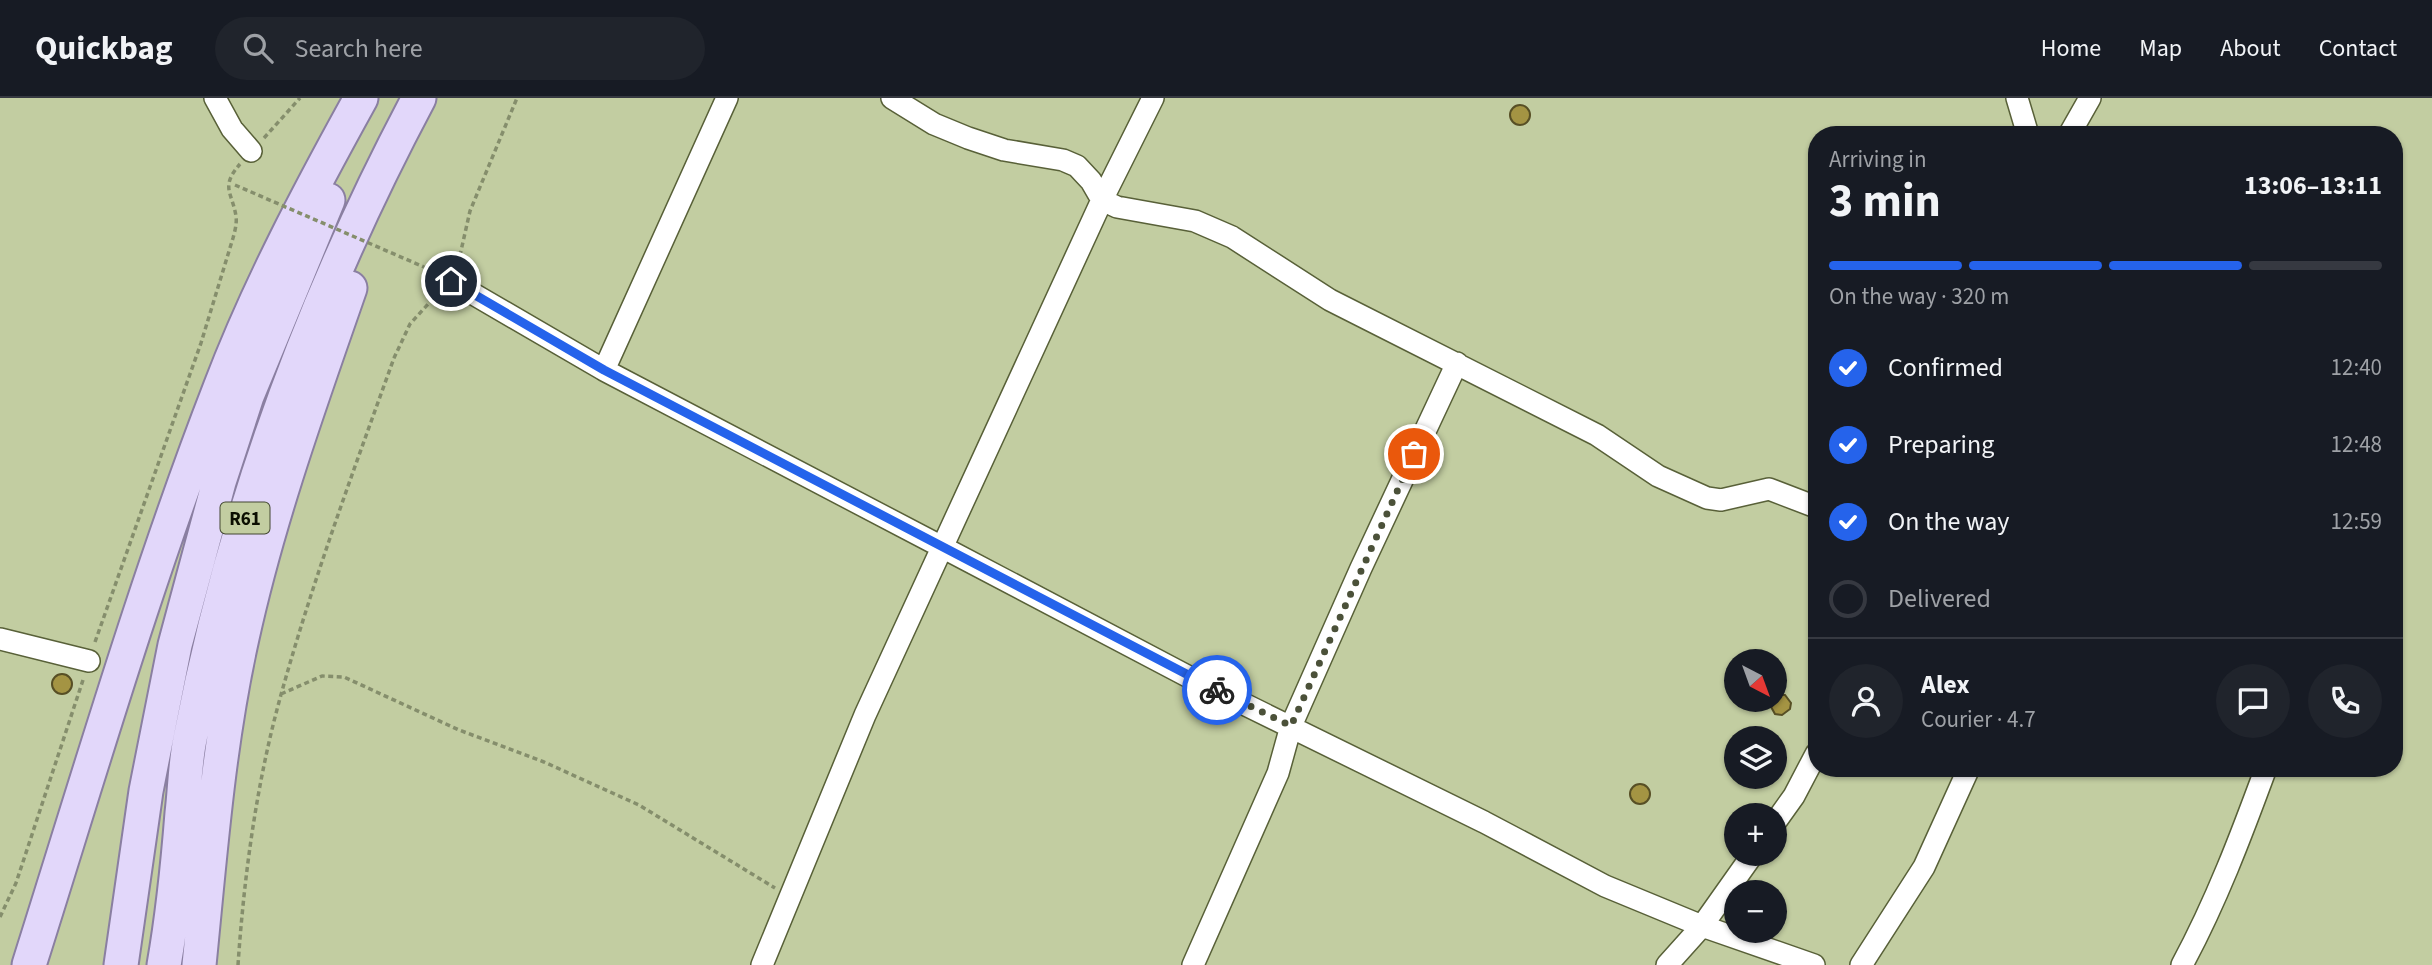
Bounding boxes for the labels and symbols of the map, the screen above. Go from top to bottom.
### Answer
pin [421,251,481,311]
pin [1384,424,1444,484]
road number: R61 [220,502,270,534]
north arrow [1724,649,1787,712]
courier [1182,655,1252,725]

